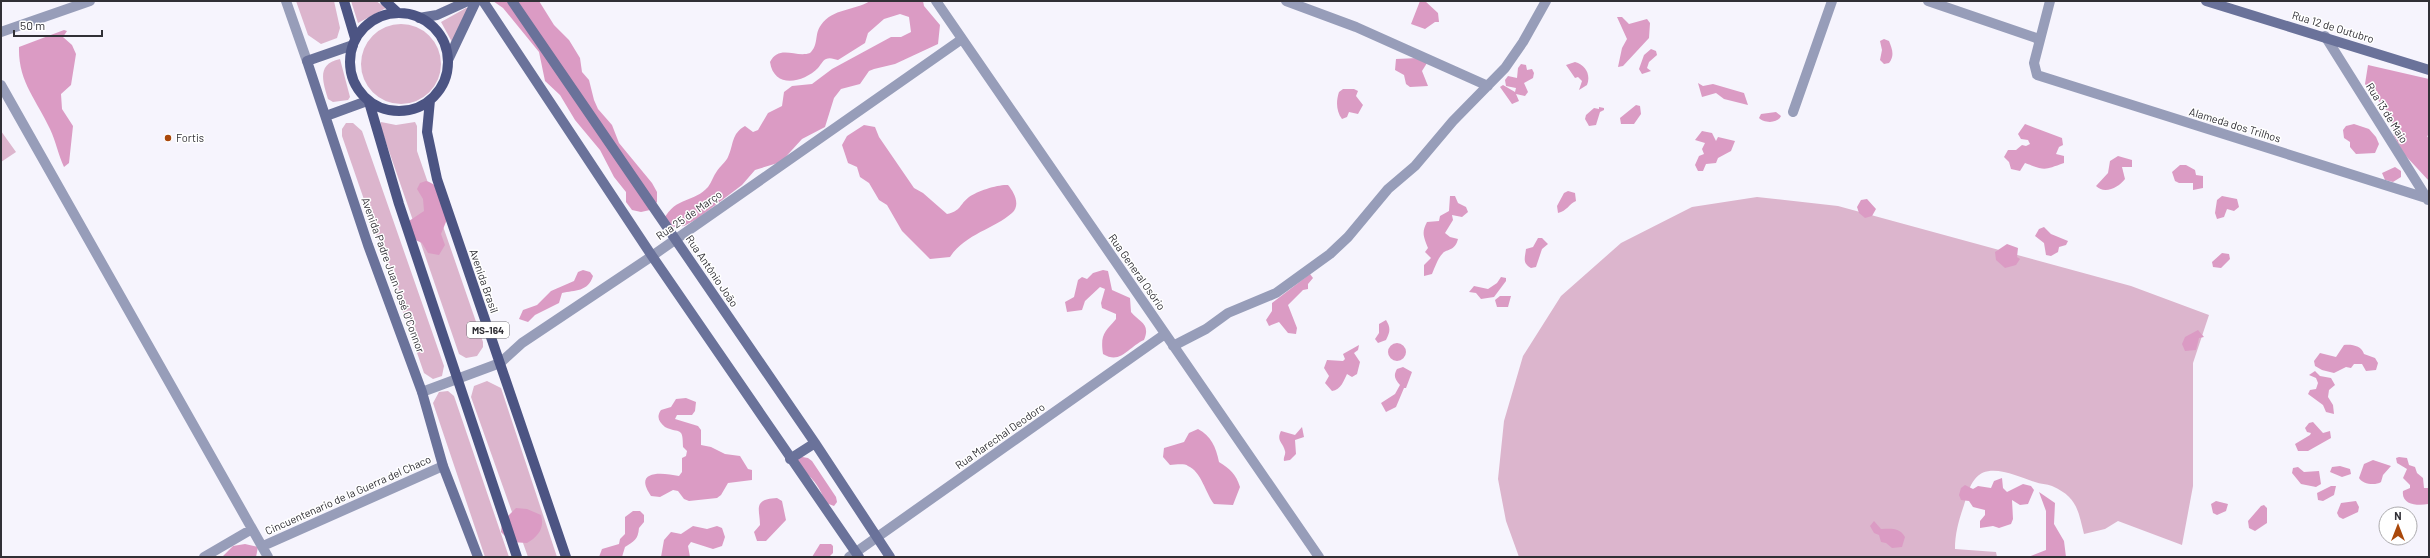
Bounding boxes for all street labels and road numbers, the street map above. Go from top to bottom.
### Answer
street label: Rua 12 de Outubro [2291,8,2376,45]
street label: Rua 13 de Maio [2364,80,2411,145]
street label: Alameda dos Trilhos [2188,104,2283,145]
street label: Rua 25 de Março [653,187,724,242]
street label: Avenida Padre Juan José O'Connor [359,195,428,354]
street label: Rua General Osório [1106,231,1169,312]
street label: Rua Antônio João [684,232,741,309]
street label: Avenida Brasil [467,247,502,315]
road number: MS-164 [467,322,509,338]
street label: Rua Marechal Deodoro [952,400,1047,471]
street label: Cincuentenario de la Guerra del Chaco [263,452,433,537]

